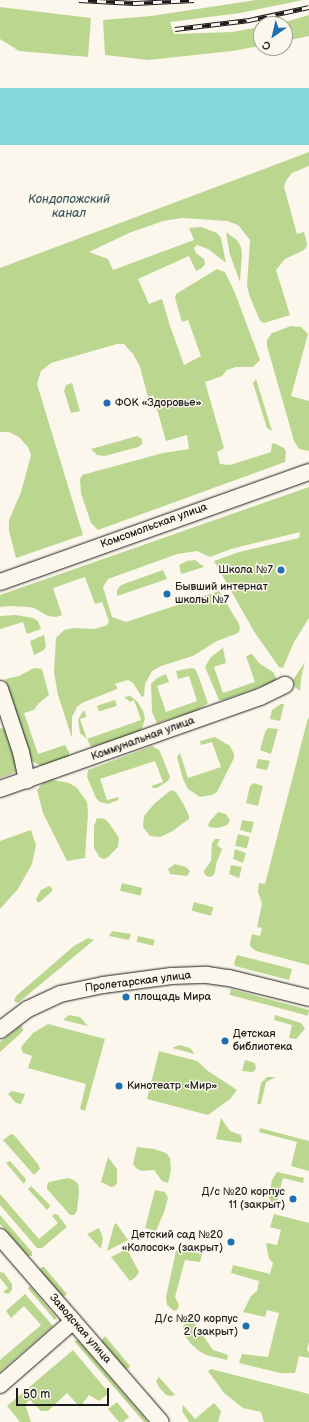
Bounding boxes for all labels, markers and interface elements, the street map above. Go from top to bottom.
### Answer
north arrow [253,16,293,56]
text: С [260,38,273,53]
water label: Кондопожский канал [28,193,110,221]
place label: ФОК «Здоровье» [115,396,202,410]
marker: ФОК «Здоровье» [102,398,112,408]
street label: Комсомольская улица [99,500,209,552]
place label: Школа №7 [218,563,273,577]
marker: Школа №7 [276,565,286,575]
place label: Бывший интернат школы №7 [175,581,268,607]
marker: Бывший интернат школы №7 [162,589,172,599]
street label: Коммунальная улица [89,714,197,764]
street label: Пролетарская улица [84,969,192,995]
place label: площадь Мира [134,990,211,1004]
marker: площадь Мира [121,992,131,1002]
place label: Детская библиотека [233,1028,293,1054]
marker: Детская библиотека [220,1036,230,1046]
place label: Кинотеатр «Мир» [127,1079,217,1093]
marker: Кинотеатр «Мир» [114,1081,124,1091]
place label: Д/с №20 корпус 11 (закрыт) [202,1186,285,1212]
marker: Д/с №20 корпус 11 (закрыт) [288,1194,298,1204]
place label: Детский сад №20 «Колосок» (закрыт) [121,1229,223,1255]
marker: Детский сад №20 «Колосок» (закрыт) [226,1237,236,1247]
street label: Заводская улица [46,1292,114,1366]
place label: Д/с №20 корпус 2 (закрыт) [155,1313,238,1339]
marker: Д/с №20 корпус 2 (закрыт) [241,1321,251,1331]
scale bar [18,1380,111,1406]
text: 50 m [23,1387,50,1402]

